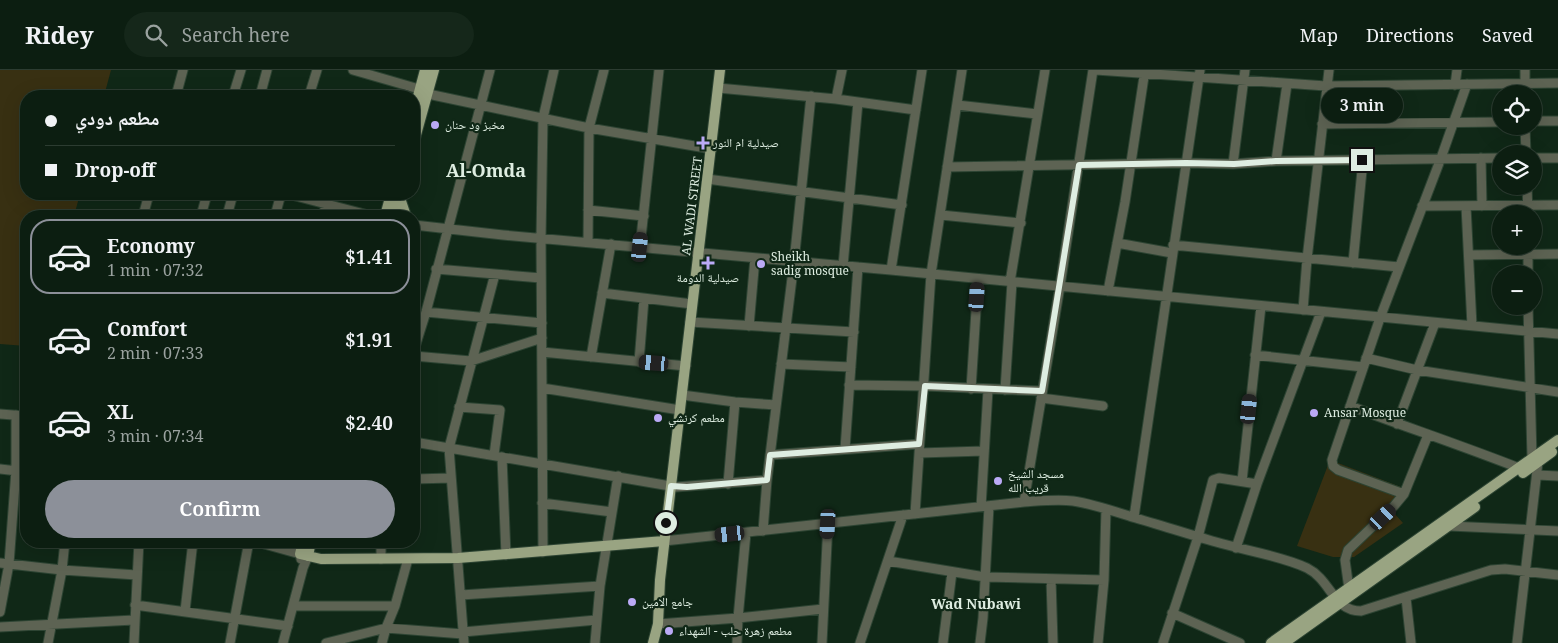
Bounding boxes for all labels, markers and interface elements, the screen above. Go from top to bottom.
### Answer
search box [124,12,474,57]
text: Ridey [25,18,94,51]
icon: search [142,21,170,49]
text: Search here [182,22,290,48]
text: Map [1300,23,1338,47]
text: Directions [1366,23,1454,47]
text: Saved [1482,23,1533,47]
map controls [1492,85,1542,315]
button: locate [1492,85,1542,135]
callout: 3 min [1321,88,1403,122]
text: 3 min [1340,94,1384,116]
text: مطعم دودي [75,105,159,131]
place label: مخبز ود حنان [445,116,505,133]
marker: مخبز ود حنان [429,119,441,131]
place label: صيدلية ام النور [712,134,779,151]
marker: صيدلية ام النور [697,137,709,149]
button: layers [1492,145,1542,195]
route end [1351,149,1373,171]
street label: AL WADI STREET [677,155,706,256]
text: Drop-off [75,157,155,183]
district label: Al-Omda [446,158,526,182]
button: + [1492,205,1542,255]
car [630,231,649,263]
text: Economy [107,233,195,259]
icon: car [47,234,92,279]
text: $1.41 [345,244,393,270]
place label: Sheikh sadig mosque [771,248,849,279]
marker: صيدلية الدومة [702,257,714,269]
marker: Sheikh sadig mosque [755,258,767,270]
text: 1 min · 07:32 [107,259,203,281]
button: − [1492,265,1542,315]
place label: صيدلية الدومة [677,269,739,286]
car [968,282,985,312]
text: Comfort [107,316,187,342]
icon: car [47,317,92,362]
text: $1.91 [345,327,393,353]
text: 2 min · 07:33 [107,342,203,364]
car [638,354,669,372]
car [1239,393,1258,425]
text: XL [107,399,133,425]
icon: car [47,400,92,445]
place label: Ansar Mosque [1324,404,1406,421]
marker: Ansar Mosque [1308,407,1320,419]
place label: مطعم كرنشي [668,409,725,428]
text: $2.40 [345,410,393,436]
marker: مطعم كرنشي [652,412,664,424]
text: 3 min · 07:34 [107,425,203,447]
place label: مسجد الشيخ قريب الله [1008,465,1064,496]
marker: مسجد الشيخ قريب الله [992,475,1004,487]
button: Confirm [45,480,395,538]
car [1366,501,1399,533]
car [819,509,836,539]
route start [655,512,677,534]
car [714,525,745,543]
place label: جامع الامين [642,593,693,610]
district label: Wad Nubawi [931,594,1021,613]
marker: جامع الامين [626,596,638,608]
place label: مطعم زهرة حلب - الشهداء [679,622,792,639]
marker: مطعم زهرة حلب - الشهداء [663,625,675,637]

